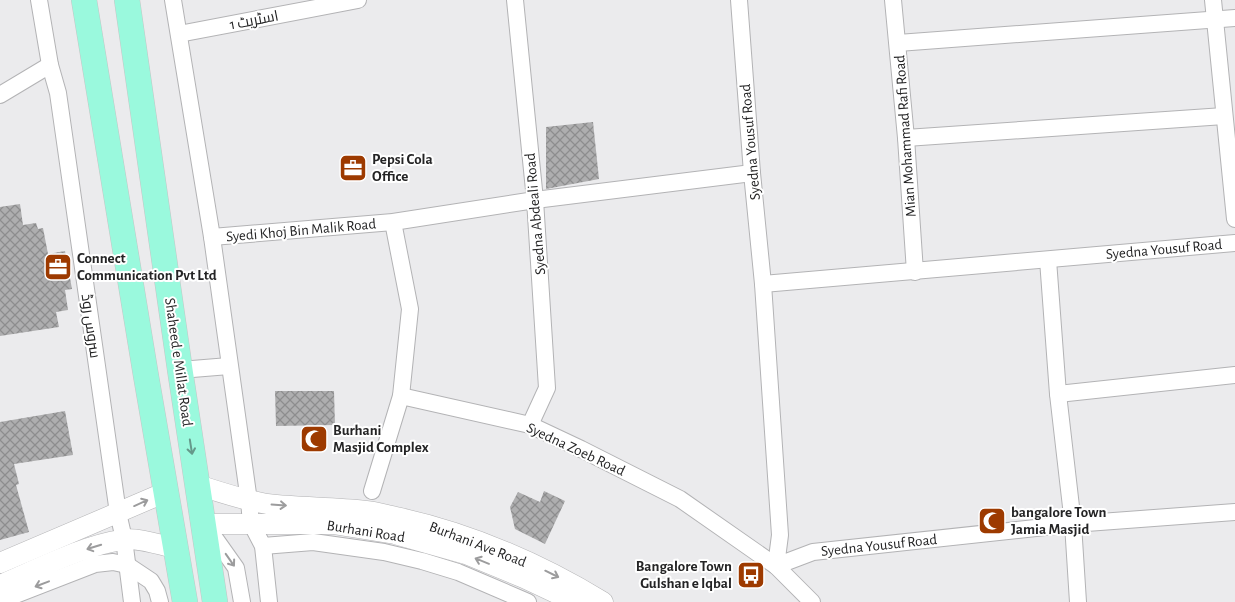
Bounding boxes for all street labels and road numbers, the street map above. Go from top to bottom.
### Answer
street label: اسٹریٹ 1 [228,8,280,34]
street label: Mian Mohammad Rafi Road [892,54,919,217]
street label: Syedna Yousuf Road [738,83,763,201]
street label: Syedna Abdeali Road [523,152,548,276]
street label: Syedi Khoj Bin Malik Road [225,216,377,245]
street label: Syedna Yousuf Road [1105,237,1223,262]
street label: سروس روڈ [77,293,102,359]
street label: Shaheed e Millat Road [162,297,195,428]
street label: Syedna Zoeb Road [524,420,627,479]
street label: Burhani Road [326,518,406,545]
street label: Burhani Ave Road [427,519,529,570]
street label: Syedna Yousuf Road [820,532,938,559]

